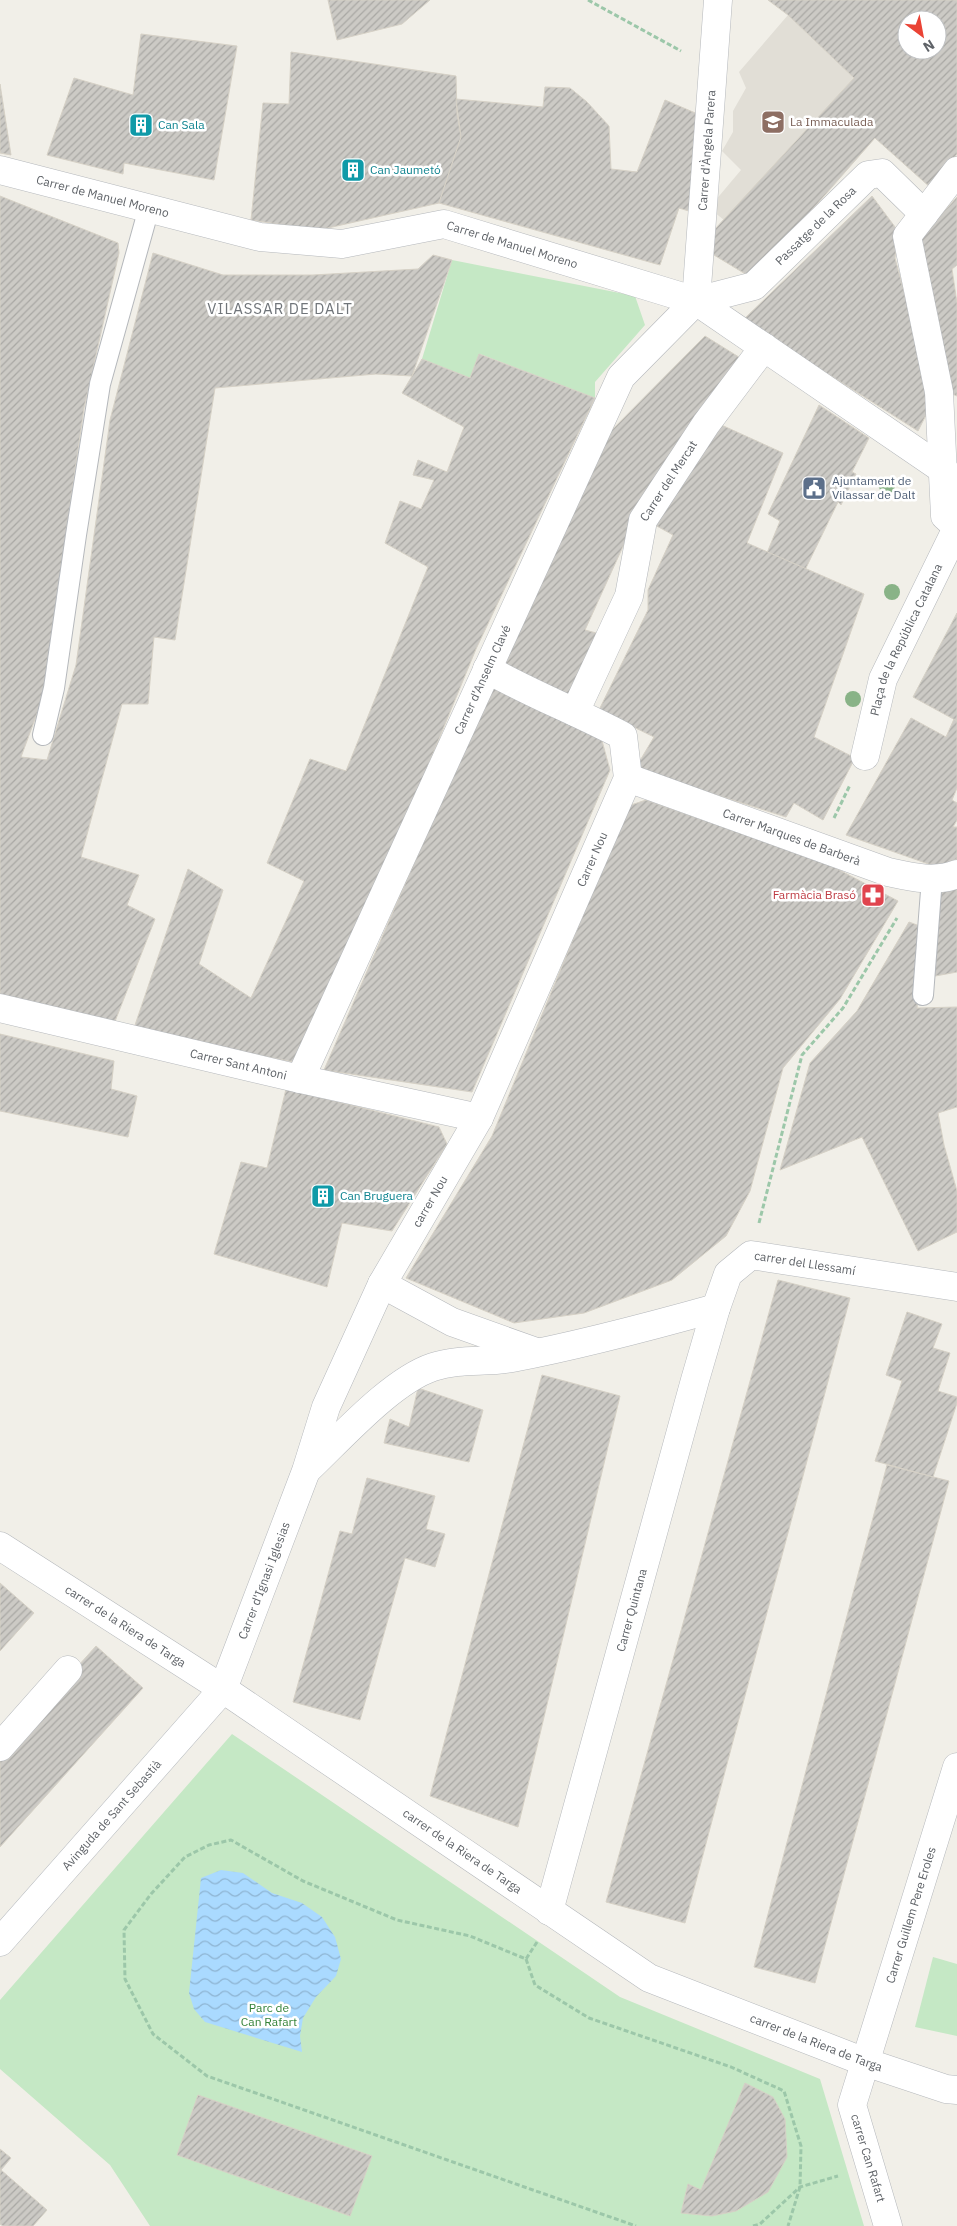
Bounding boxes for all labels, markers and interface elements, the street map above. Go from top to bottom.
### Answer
north arrow [897,10,947,60]
text: N [920,36,938,56]
street label: Carrer d'Àngela Parera [695,89,718,211]
school or university icon: La Immaculada [760,109,786,135]
building icon: Can Sala [128,112,154,138]
place label: La Immaculada [790,114,874,129]
place label: Can Sala [158,117,205,132]
building icon: Can Jaumetó [340,157,366,183]
place label: Can Jaumetó [370,162,441,177]
street label: Carrer de Manuel Moreno [35,172,171,220]
street label: Passatge de la Rosa [772,183,859,268]
street label: Carrer de Manuel Moreno [445,217,580,272]
district label: VILASSAR DE DALT [207,299,353,318]
street label: Carrer del Mercat [636,437,700,524]
place label: Ajuntament de Vilassar de Dalt [832,473,916,502]
public building icon: Ajuntament de Vilassar de Dalt [801,475,827,501]
street label: Plaça de la República Catalana [867,560,946,717]
street label: Carrer d'Anselm Clavé [451,622,514,737]
street label: Carrer Marques de Barberà [721,805,863,869]
street label: Carrer Nou [573,829,610,889]
pharmacy icon: Farmàcia Brasó [860,882,886,908]
place label: Farmàcia Brasó [773,887,856,902]
street label: Carrer Sant Antoni [189,1045,288,1083]
street label: carrer Nou [409,1173,451,1230]
building icon: Can Bruguera [310,1183,336,1209]
place label: Can Bruguera [340,1188,414,1203]
street label: carrer del Llessamí [753,1248,856,1278]
street label: Carrer d'Ignasi Iglesias [235,1519,293,1641]
street label: Carrer Quintana [613,1566,650,1653]
street label: carrer de la Riera de Targa [62,1582,189,1671]
street label: Avinguda de Sant Sebastià [59,1756,165,1873]
street label: carrer de la Riera de Targa [400,1805,525,1897]
street label: Carrer Guillem Pere Eroles [882,1845,939,1985]
park label: Parc de Can Rafart [241,2000,297,2029]
street label: carrer de la Riera de Targa [748,2010,885,2074]
street label: carrer Can Rafart [848,2112,889,2204]

